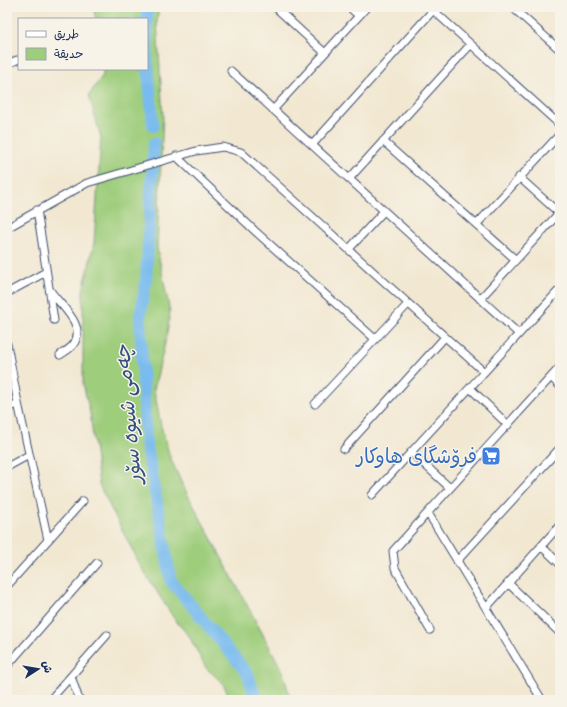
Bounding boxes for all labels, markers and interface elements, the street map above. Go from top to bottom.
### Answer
legend [18,18,148,70]
text: طريق [54,26,79,42]
text: حديقة [54,46,83,62]
water label: چەمی شیوە سۆر [109,343,148,487]
place label: فرۆشگای ھاوکار [355,444,477,469]
supermarket icon: فرۆشگای ھاوکار [480,445,502,467]
north arrow [18,649,58,689]
text: ش [40,660,56,674]

